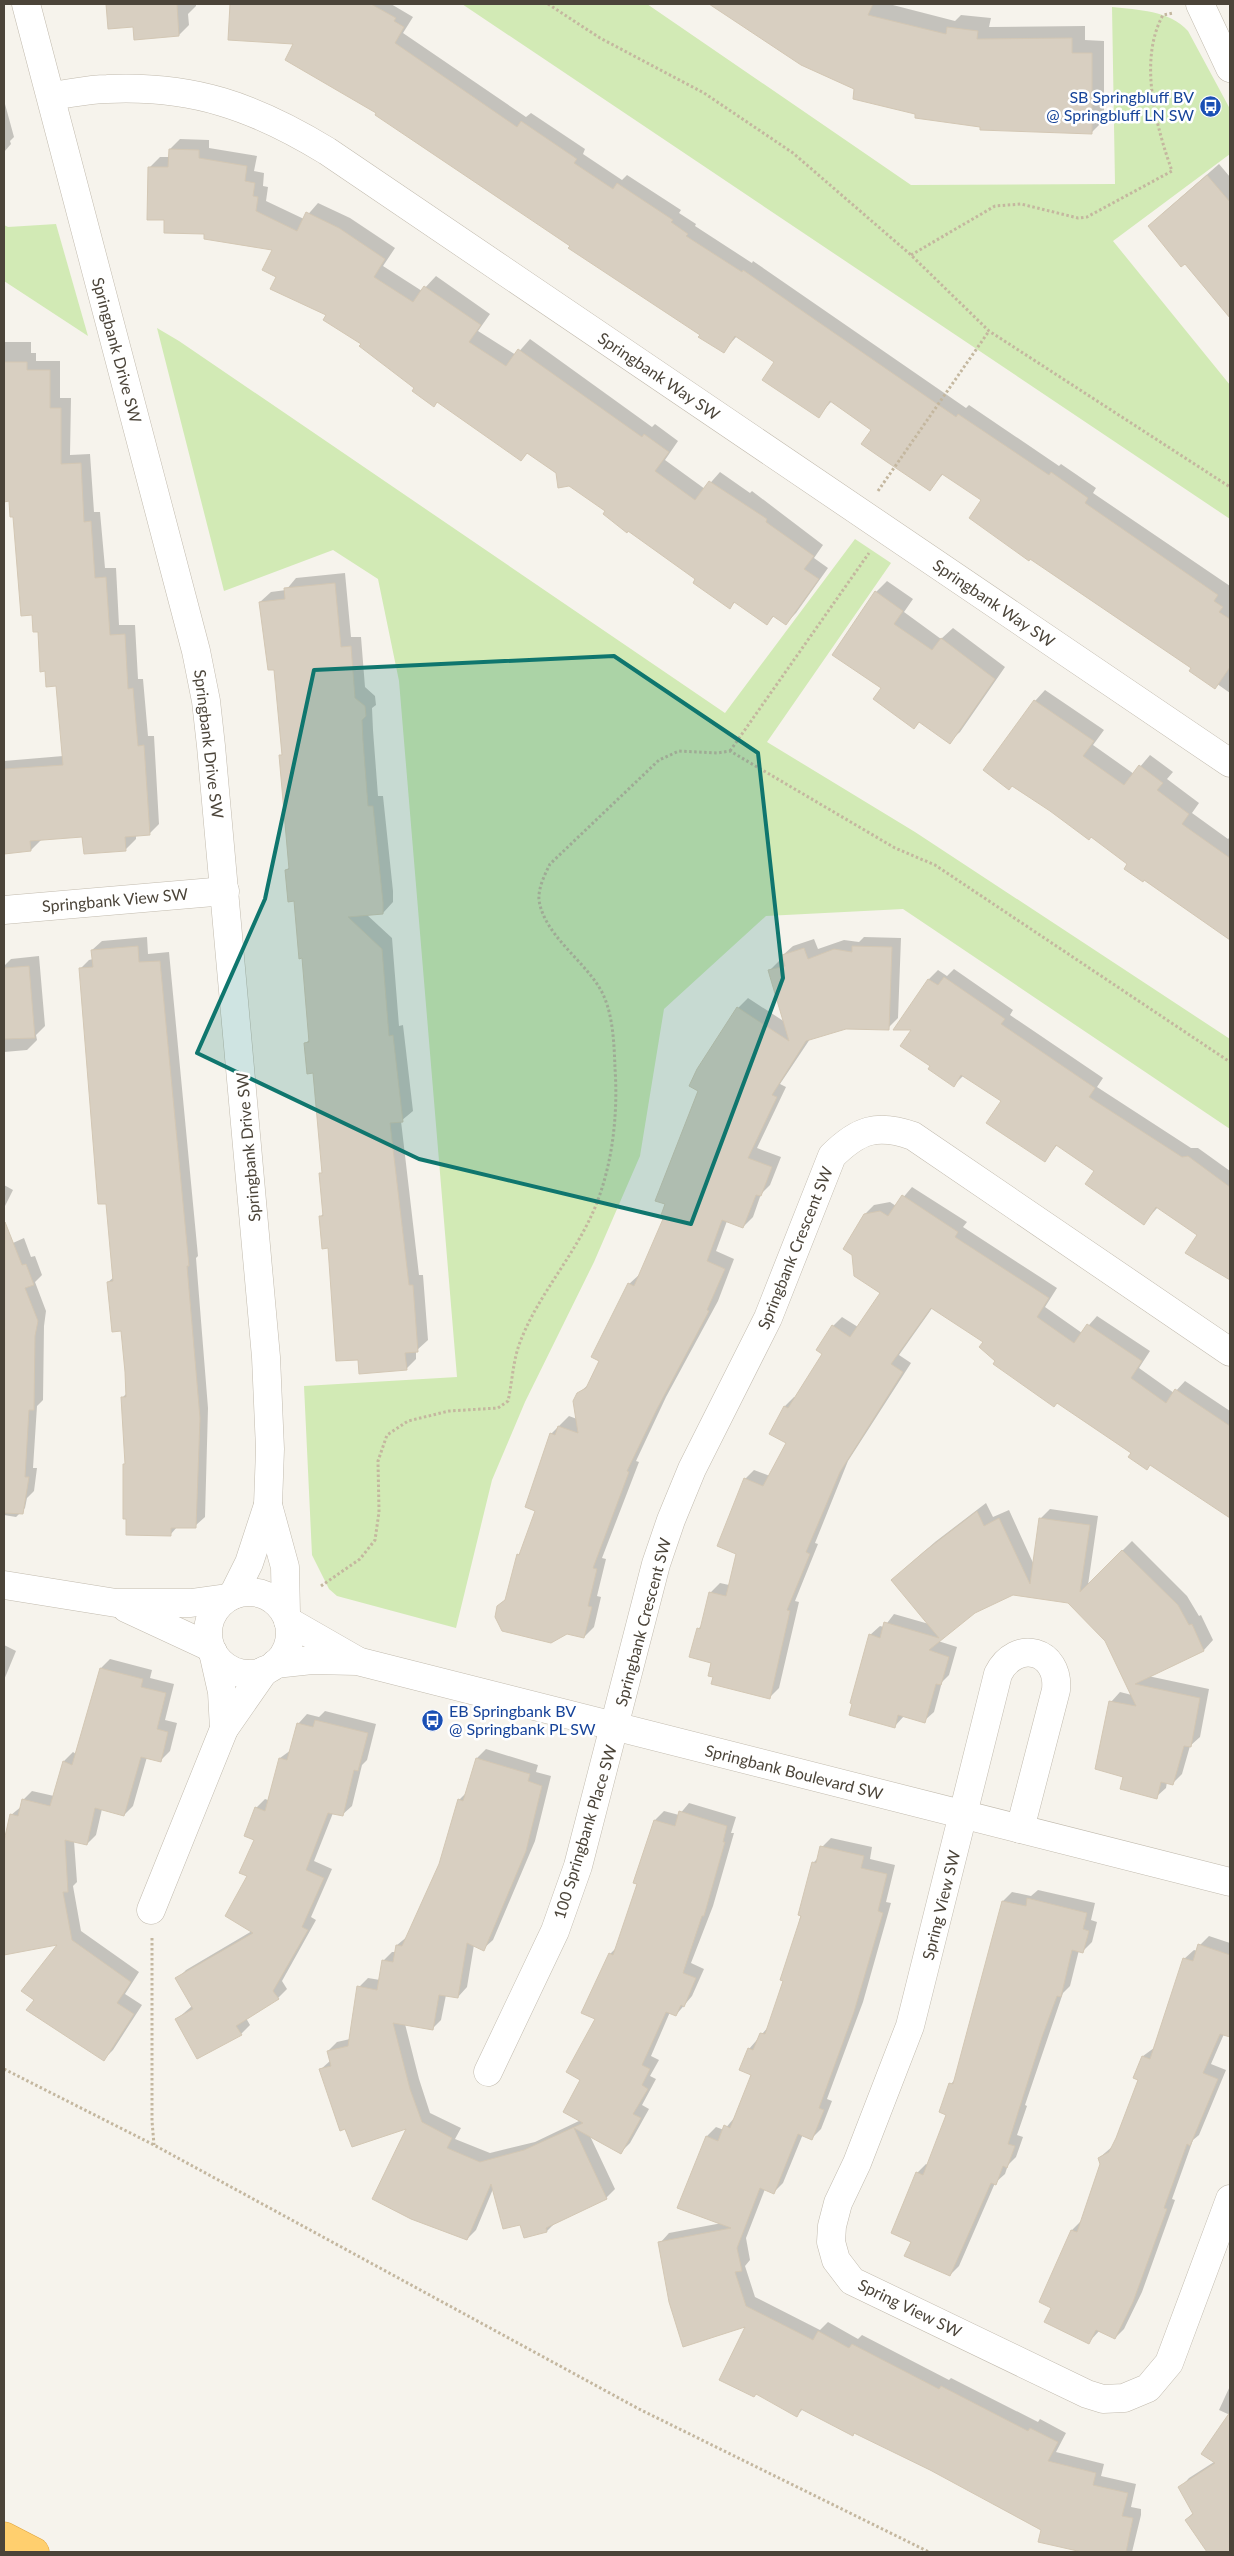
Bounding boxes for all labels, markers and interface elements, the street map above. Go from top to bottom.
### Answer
place label: SB Springbluff BV @ Springbluff LN SW [1046,87,1194,124]
bus stop icon: SB Springbluff BV @ Springbluff LN SW [1198,94,1222,118]
street label: Springbank Drive SW [89,275,146,425]
street label: Springbank Way SW [595,328,724,424]
street label: Springbank Way SW [930,555,1059,651]
street label: Springbank Drive SW [191,668,228,820]
street label: Springbank View SW [41,884,189,915]
street label: Springbank Drive SW [231,1071,263,1223]
street label: Springbank Crescent SW [753,1163,836,1332]
street label: Springbank Crescent SW [611,1535,674,1708]
place label: EB Springbank BV @ Springbank PL SW [449,1701,596,1738]
bus stop icon: EB Springbank BV @ Springbank PL SW [421,1708,445,1732]
street label: Springbank Boulevard SW [703,1740,885,1803]
street label: 100 Springbank Place SW [549,1742,620,1921]
street label: Spring View SW [918,1848,963,1962]
street label: Spring View SW [856,2274,965,2341]

